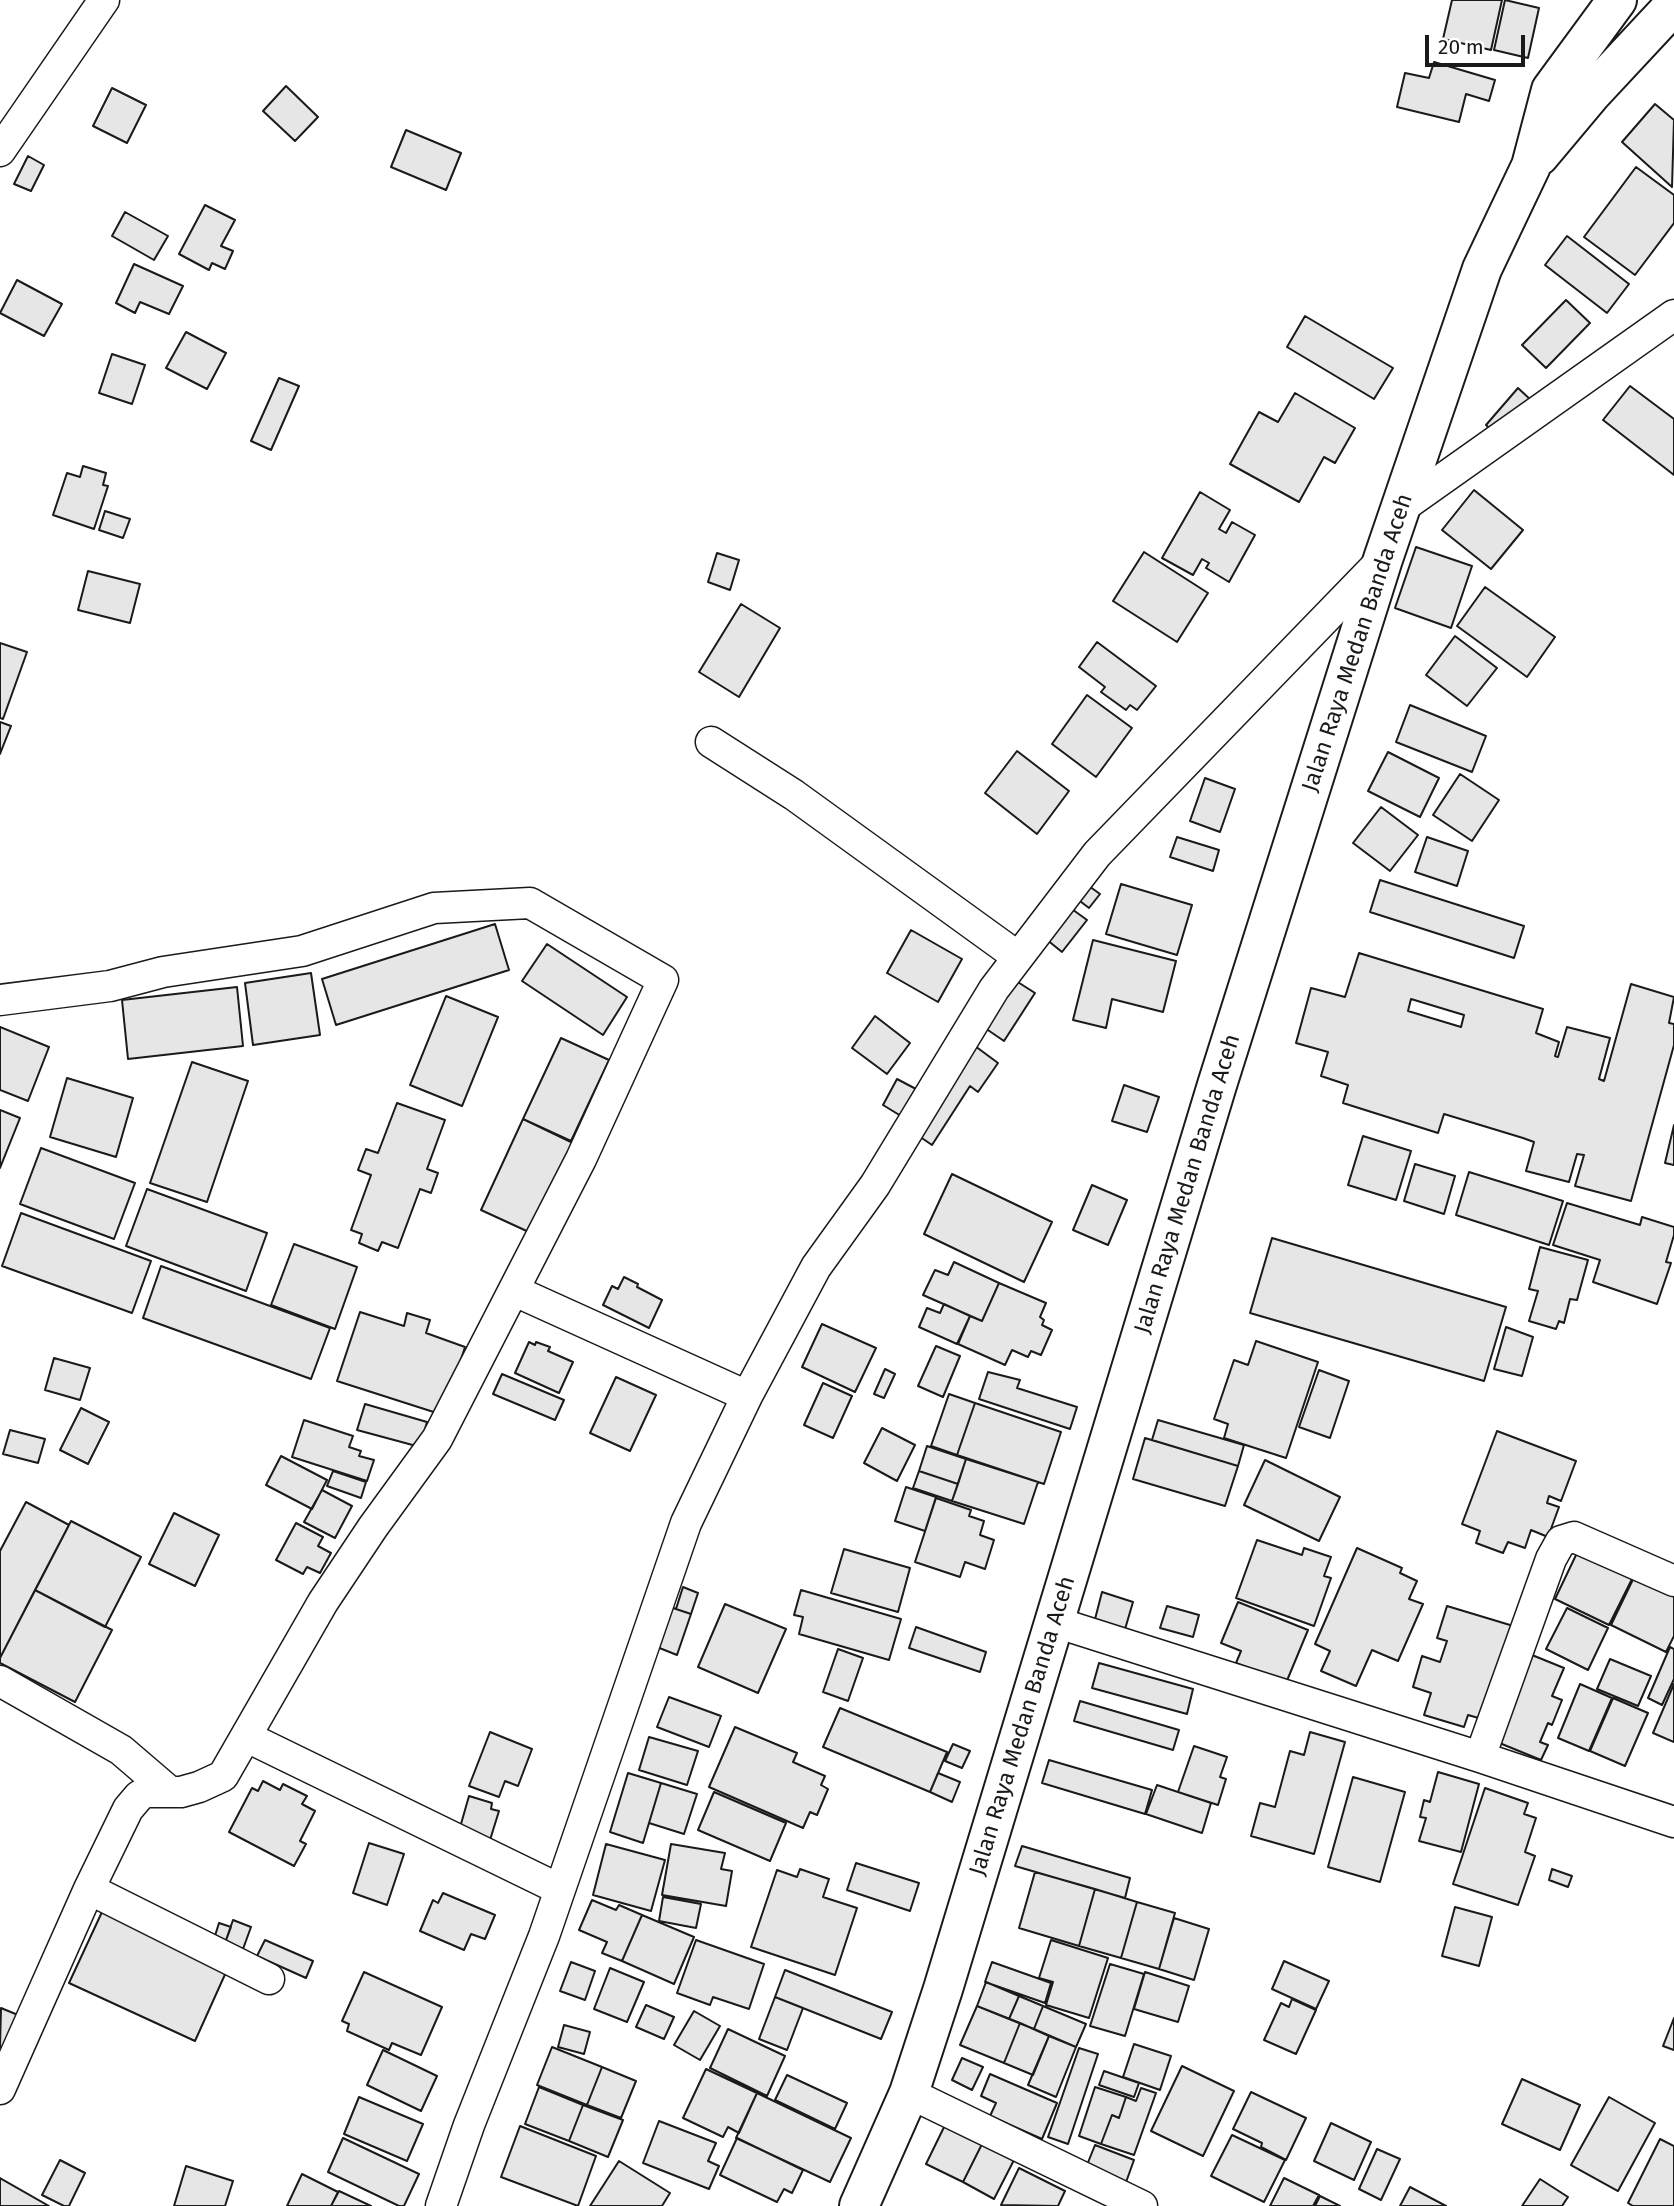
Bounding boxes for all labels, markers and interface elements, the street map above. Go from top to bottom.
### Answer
scale bar [1429,21,1529,65]
text: 20 m [1438,34,1484,60]
street label: Jalan Raya Medan Banda Aceh [1297,490,1419,796]
street label: Jalan Raya Medan Banda Aceh [1129,1031,1247,1337]
street label: Jalan Raya Medan Banda Aceh [964,1573,1082,1879]

